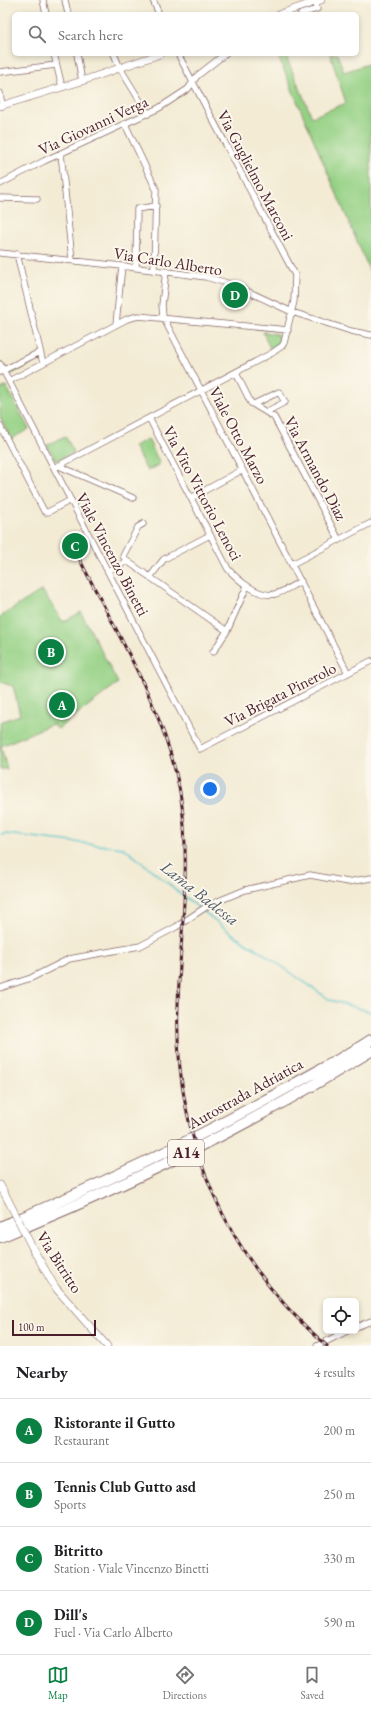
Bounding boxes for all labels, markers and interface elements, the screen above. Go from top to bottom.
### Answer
search box [12,12,359,56]
icon: search [26,23,48,45]
text: Search here [58,25,123,44]
street label: Via Giovanni Verga [35,91,152,160]
street label: Via Guglielmo Marconi [212,106,299,244]
street label: Via Carlo Alberto [112,243,224,280]
pin: D [222,280,248,310]
street label: Viale Otto Marzo [204,383,273,488]
street label: Via Armando Diaz [279,413,352,524]
street label: Via Vito Vittorio Lenoci [158,422,247,564]
street label: Viale Vincenzo Binetti [71,489,154,620]
pin: C [62,531,88,561]
pin: B [38,637,64,667]
street label: Via Brigata Pinerolo [221,657,340,732]
pin: A [49,690,75,720]
your location [200,779,220,799]
water label: Lama Badessa [156,855,244,930]
street label: Autostrada Adriatica [183,1053,307,1134]
road number: A14 [168,1140,204,1166]
street label: Via Bitritto [32,1227,87,1297]
map controls [323,1298,359,1334]
button: locate [323,1298,359,1334]
scale bar [12,1318,96,1337]
text: 100 m [18,1320,45,1334]
text: Nearby [16,1361,68,1383]
text: 4 results [314,1364,355,1381]
text: Ristorante il Gutto [54,1413,175,1432]
text: A [24,1422,34,1439]
text: 200 m [324,1422,355,1439]
text: Restaurant [54,1432,109,1449]
text: Tennis Club Gutto asd [54,1477,196,1496]
text: B [25,1486,33,1503]
text: 250 m [324,1486,355,1503]
text: Sports [54,1496,86,1513]
text: Bitritto [54,1541,103,1560]
text: C [24,1550,34,1567]
text: 330 m [324,1550,355,1567]
text: Station · Viale Vincenzo Binetti [54,1560,209,1577]
text: Dill's [54,1605,87,1624]
text: D [24,1614,34,1631]
text: 590 m [324,1614,355,1631]
text: Fuel · Via Carlo Alberto [54,1624,173,1641]
tab: Map [47,1664,69,1702]
tab: Directions [163,1664,207,1702]
tab: Saved [301,1664,324,1702]

